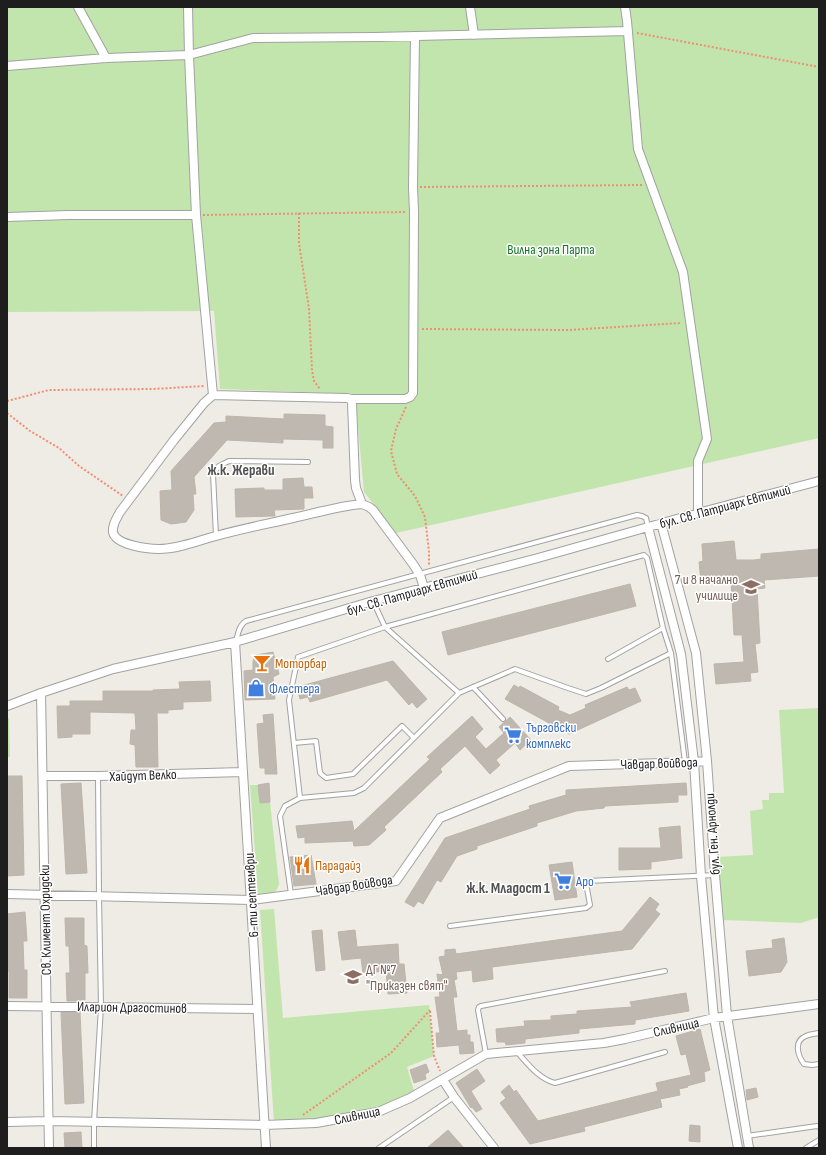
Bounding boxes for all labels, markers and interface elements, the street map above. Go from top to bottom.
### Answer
park label: Вилна зона Парта [507,241,595,258]
district label: ж.к. Жерави [207,461,275,480]
street label: бул. Св. Патриарх Евтимий [658,481,793,532]
street label: бул. Св. Патриарх Евтимий [345,566,479,619]
place label: 7 и 8 начално училище [675,571,738,604]
school or university icon: 7 и 8 начално училище [741,577,761,597]
bar icon: Моторбар [252,653,272,673]
place label: Моторбар [275,655,327,672]
shop icon: Флестера [246,678,266,698]
place label: Флестера [269,680,320,697]
place label: Търговски комплекс [526,719,576,752]
supermarket icon: Търговски комплекс [503,725,523,745]
street label: Чавдар войвода [620,754,698,773]
street label: Хайдут Велко [108,766,177,785]
street label: бул. Ген. Арнолди [701,792,724,875]
street label: 6-ти септември [241,852,262,938]
restaurant icon: Парадайз [292,855,312,875]
place label: Парадайз [315,857,361,874]
street label: Св. Климент Охридски [36,864,55,975]
street label: Чавдар войвода [314,871,394,900]
supermarket icon: Аро [553,871,573,891]
place label: Аро [575,873,594,890]
district label: ж.к. Младост 1 [466,879,550,898]
place label: ДГ №7 "Приказен свят" [366,961,448,994]
school or university icon: ДГ №7 "Приказен свят" [343,967,363,987]
street label: Иларион Драгостинов [77,998,187,1017]
street label: Сливница [652,1014,701,1041]
street label: Сливница [333,1102,382,1129]

